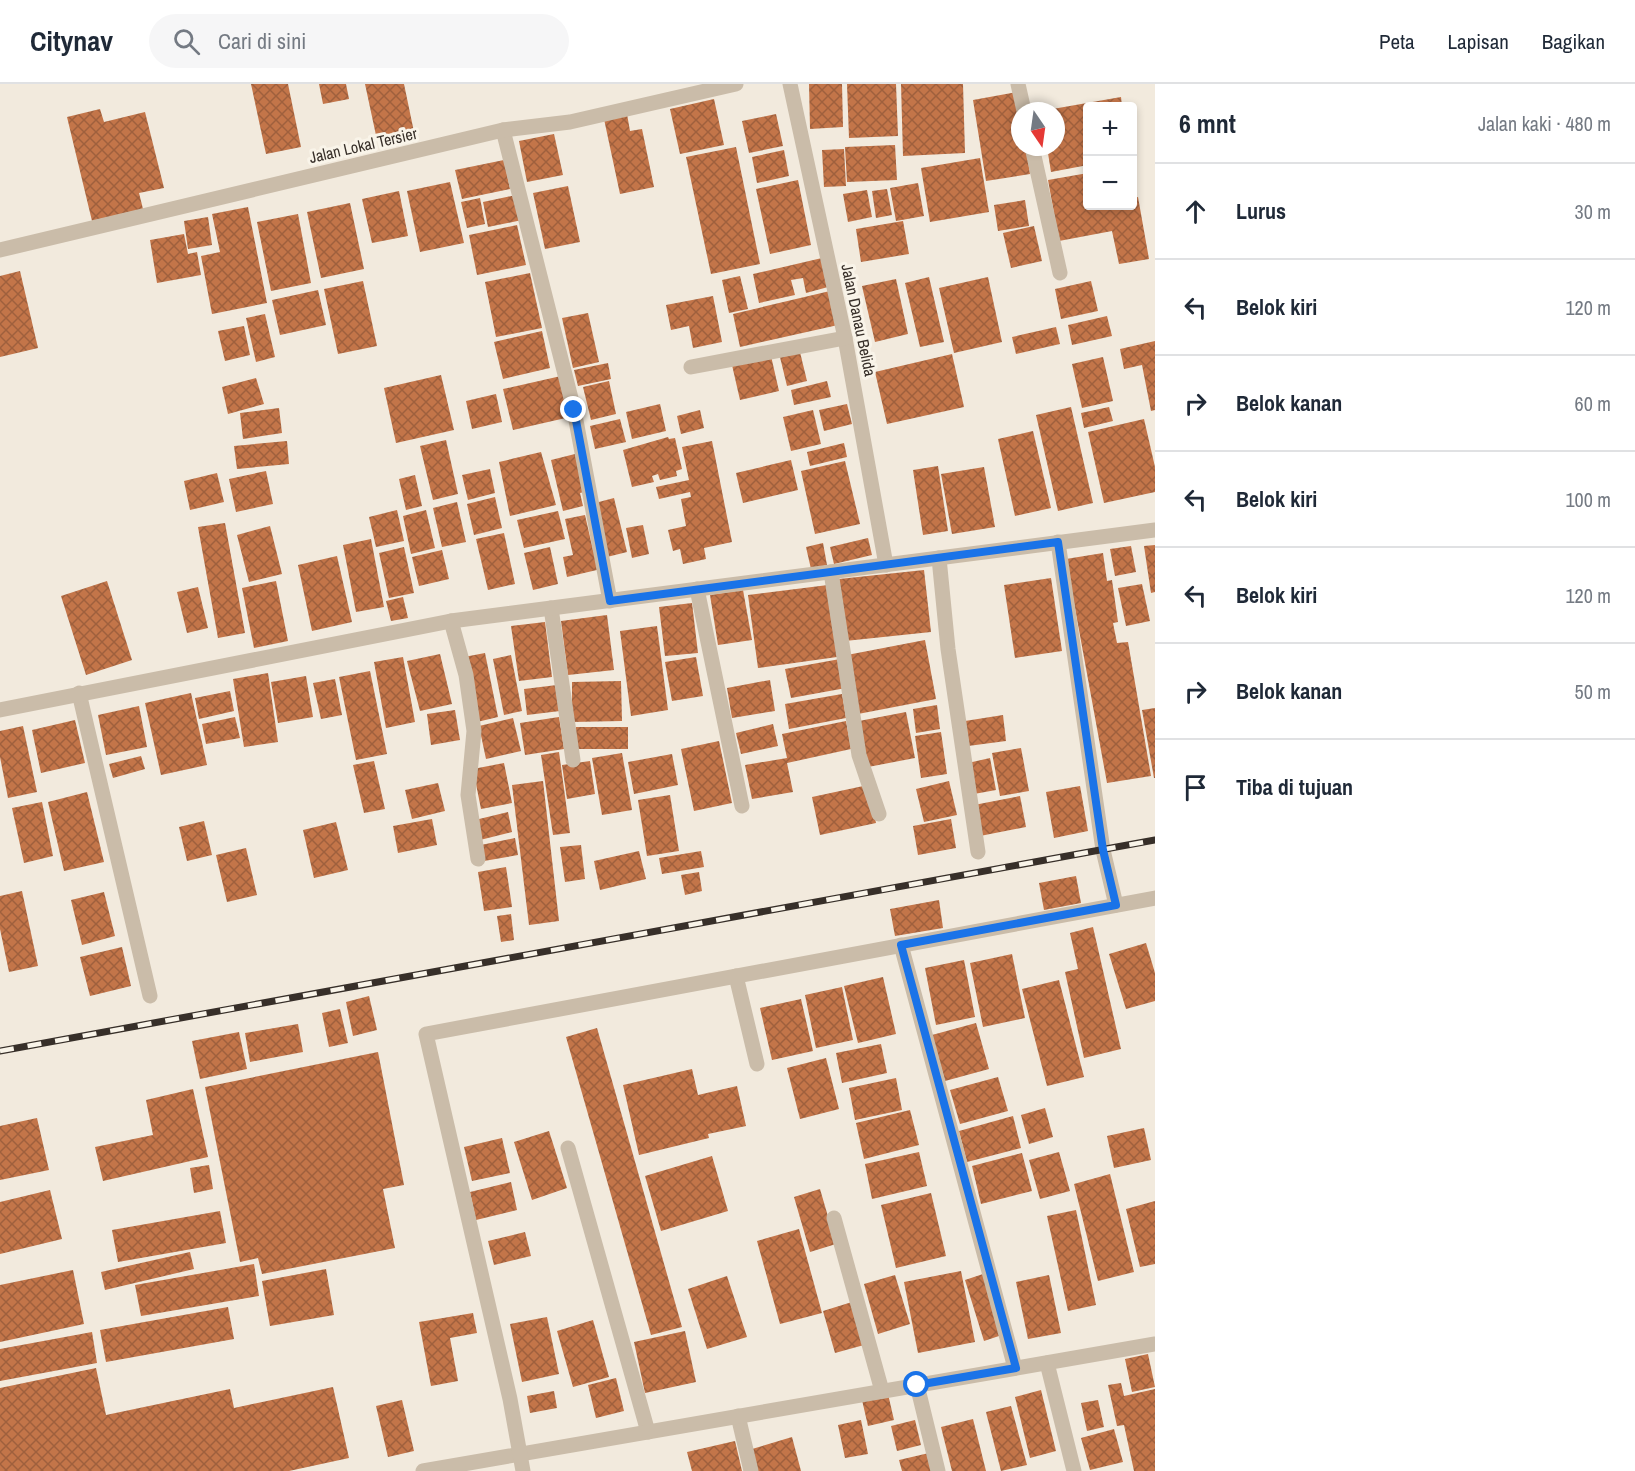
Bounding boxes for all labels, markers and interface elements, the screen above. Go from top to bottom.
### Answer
search box [149,14,569,68]
text: Citynav [30,22,113,60]
icon: search [170,25,203,58]
text: Cari di sini [218,26,306,56]
text: Peta [1379,27,1415,56]
text: Lapisan [1448,27,1509,56]
text: Bagikan [1542,27,1605,56]
north arrow [1011,102,1065,156]
map controls [1083,102,1137,210]
button: + [1083,102,1137,156]
text: 6 mnt [1179,106,1236,141]
text: Jalan kaki · 480 m [1478,110,1611,137]
street label: Jalan Lokal Tersier [307,122,420,168]
button: − [1083,156,1137,210]
icon: ahead [1179,195,1212,228]
text: Lurus [1236,196,1286,226]
text: 30 m [1575,198,1611,225]
street label: Jalan Danau Belida [836,262,882,379]
icon: left [1179,291,1212,324]
text: Belok kiri [1236,292,1317,322]
text: 120 m [1565,294,1611,321]
icon: right [1179,387,1212,420]
text: Belok kanan [1236,388,1342,418]
text: 60 m [1575,390,1611,417]
route end [560,396,586,422]
icon: left [1179,483,1212,516]
text: Belok kiri [1236,484,1317,514]
text: 100 m [1565,486,1611,513]
icon: left [1179,579,1212,612]
text: Belok kiri [1236,580,1317,610]
text: 120 m [1565,582,1611,609]
icon: right [1179,675,1212,708]
text: Belok kanan [1236,676,1342,706]
text: 50 m [1575,678,1611,705]
icon: arrive [1179,771,1212,804]
text: Tiba di tujuan [1236,772,1353,802]
route start [903,1371,929,1397]

